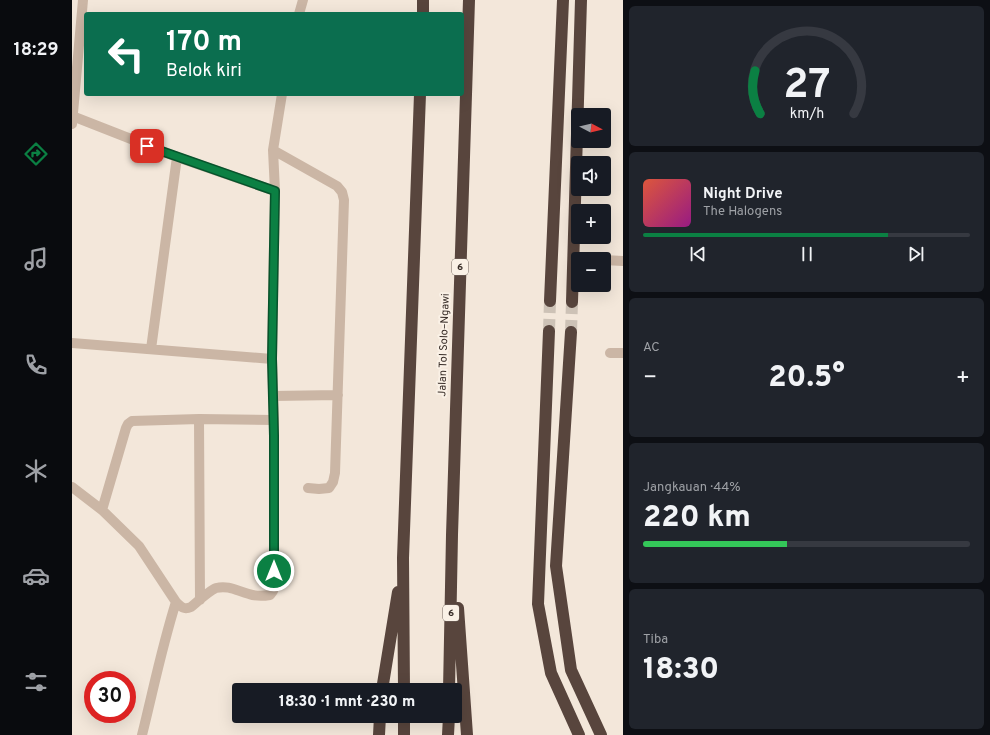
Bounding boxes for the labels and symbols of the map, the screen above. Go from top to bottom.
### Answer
north arrow [571,108,611,148]
pin [130,129,164,163]
road number: 6 [452,259,468,275]
street label: Jalan Tol Solo–Ngawi [435,293,453,397]
position arrow [253,550,295,592]
road number: 6 [443,605,459,621]
speed limit sign: 30 [84,671,136,723]

